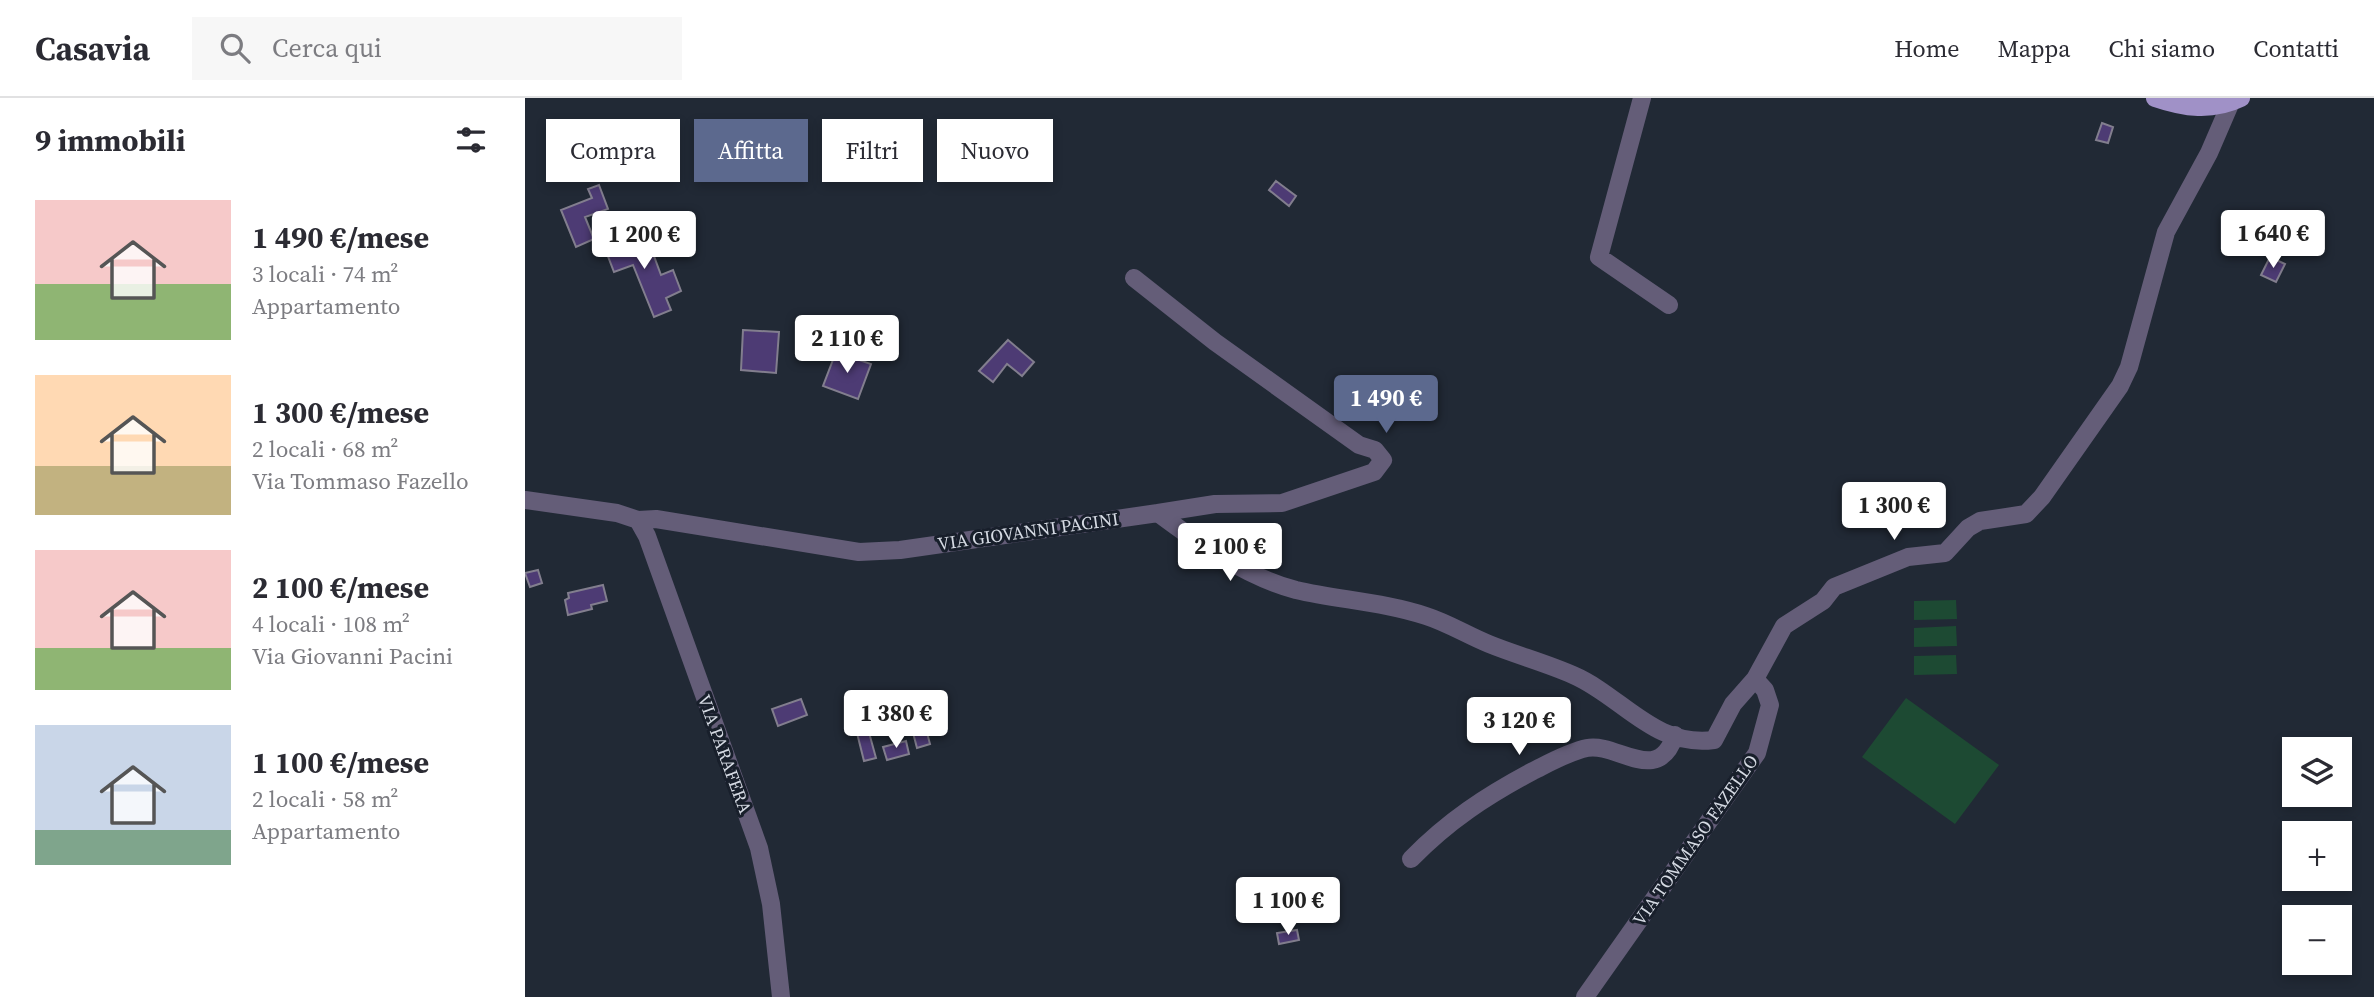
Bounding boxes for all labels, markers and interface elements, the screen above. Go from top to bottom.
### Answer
search box [192,17,682,80]
text: Casavia [35,26,150,71]
icon: search [216,29,254,67]
text: Cerca qui [272,30,382,66]
text: Home [1894,32,1960,65]
text: Mappa [1998,32,2070,65]
text: Chi siamo [2108,32,2215,65]
text: Contatti [2253,32,2339,65]
chip: Compra [546,119,680,182]
chip: Affitta [694,119,808,182]
chip: Filtri [822,119,923,182]
chip: Nuovo [937,119,1053,182]
text: 9 immobili [35,120,185,161]
icon: filters [452,121,490,159]
pin: 1 640 € [2208,211,2338,270]
pin: 1 200 € [579,212,709,271]
text: 1 490 €/mese [252,217,429,258]
text: 1 640 € [2237,217,2309,249]
text: 1 200 € [608,218,680,250]
icon: home [91,228,175,312]
text: 3 locali · 74 m² [252,258,399,290]
text: Appartamento [252,290,400,322]
pin: 2 110 € [782,316,912,375]
text: 2 110 € [811,322,883,354]
pin: 1 490 € [1321,376,1451,435]
text: 1 490 € [1350,382,1422,414]
text: 1 300 €/mese [252,392,429,433]
icon: home [91,403,175,487]
text: 2 locali · 68 m² [252,433,399,465]
text: Via Tommaso Fazello [252,465,469,497]
pin: 1 300 € [1829,482,1959,542]
text: 1 300 € [1858,489,1930,521]
street label: VIA GIOVANNI PACINI [936,506,1120,556]
pin: 2 100 € [1165,524,1295,583]
text: 2 100 € [1194,530,1266,562]
text: 2 100 €/mese [252,567,429,608]
icon: home [91,578,175,662]
text: 4 locali · 108 m² [252,608,410,640]
text: Via Giovanni Pacini [252,640,453,672]
pin: 1 380 € [831,690,961,750]
street label: VIA PARAFERA [692,691,758,817]
text: 1 380 € [860,697,932,729]
pin: 3 120 € [1454,698,1584,757]
text: 3 120 € [1483,704,1555,736]
map controls [2282,737,2352,975]
button: layers [2282,737,2352,807]
text: 1 100 €/mese [252,742,429,783]
street label: VIA TOMMASO FAZELLO [1626,749,1764,931]
icon: home [91,753,175,837]
text: 2 locali · 58 m² [252,783,399,815]
text: Appartamento [252,815,400,847]
button: + [2282,821,2352,891]
pin: 1 100 € [1223,878,1353,937]
text: 1 100 € [1252,884,1324,916]
button: − [2282,905,2352,975]

